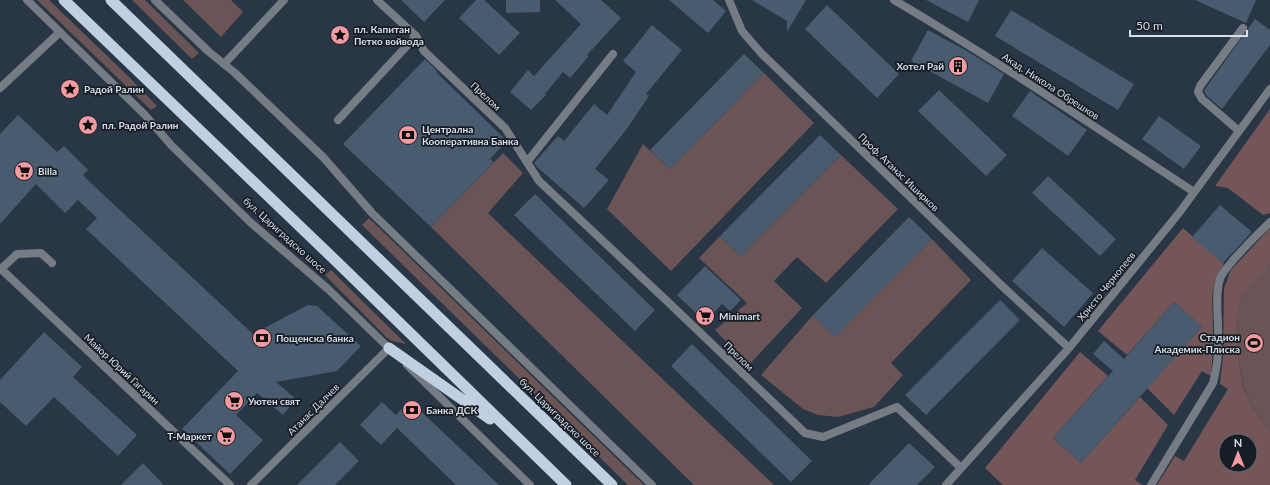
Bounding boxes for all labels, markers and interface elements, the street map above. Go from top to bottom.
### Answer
scale bar [1130,12,1247,38]
text: 50 m [1136,18,1163,33]
place label: пл. Капитан Петко войвода [354,23,424,47]
place icon: пл. Капитан Петко войвода [329,24,351,46]
street label: Акад. Никола Обрешков [1000,50,1102,122]
building icon: Хотел Рай [947,55,969,77]
place label: Хотел Рай [896,60,944,72]
place icon: Радой Ралин [59,78,81,100]
street label: Прелом [468,79,504,113]
place label: Радой Ралин [84,83,144,95]
place icon: пл. Радой Ралин [77,114,99,136]
place label: пл. Радой Ралин [102,119,179,131]
place label: Централна Кооперативна Банка [422,123,519,147]
bank icon: Централна Кооперативна Банка [397,124,419,146]
street label: Проф. Атанас Иширков [856,130,942,214]
supermarket icon: Billa [13,160,35,182]
place label: Billa [38,165,57,177]
street label: бул. Цариградско шосе [241,194,329,276]
street label: Христо Чернопеев [1074,249,1138,323]
supermarket icon: Minimart [694,305,716,327]
place label: Minimart [719,310,760,322]
bank icon: Пощенска банка [251,327,273,349]
street label: Майор Юрий Гагарин [82,331,162,407]
place label: Стадион Академик-Плиска [1154,331,1240,355]
place label: Пощенска банка [276,332,354,344]
sports icon: Стадион Академик-Плиска [1243,332,1265,354]
street label: Прелом [722,339,756,373]
street label: бул. Цариградско шосе [517,375,603,459]
street label: Атанас Далчев [285,381,341,437]
supermarket icon: Уютен свят [223,390,245,412]
place label: Уютен свят [247,395,301,407]
bank icon: Банка ДСК [401,399,423,421]
place label: Банка ДСК [426,404,477,416]
supermarket icon: Т-Маркет [215,425,237,447]
place label: Т-Маркет [167,430,213,442]
north arrow [1218,433,1258,473]
text: N [1234,436,1242,449]

